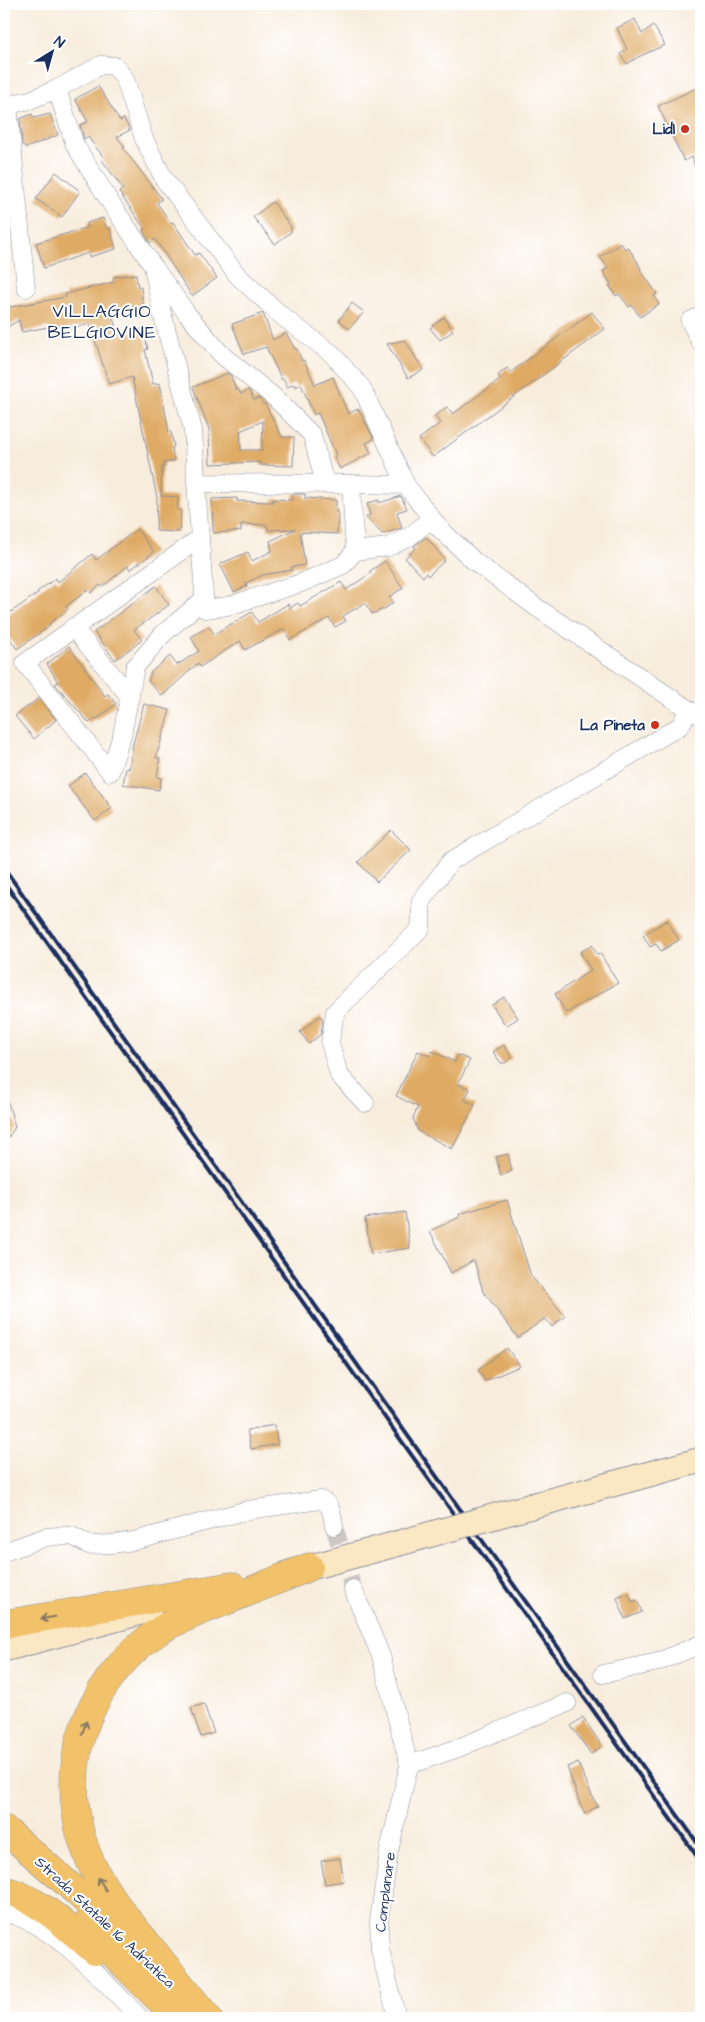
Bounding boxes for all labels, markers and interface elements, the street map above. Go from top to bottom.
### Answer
north arrow [28,28,78,78]
text: N [50,32,69,53]
place label: Lidl [652,119,676,140]
marker: Lidl [679,123,691,135]
district label: VILLAGGIO BELGIOVINE [47,299,157,345]
place label: La Pineta [580,715,645,736]
marker: La Pineta [649,719,661,731]
one-way arrow [40,1613,56,1623]
one-way arrow [80,1721,89,1736]
street label: Complanare [370,1851,401,1933]
street label: Strada Statale 16 Adriatica [30,1852,180,1993]
one-way arrow [97,1878,107,1892]

